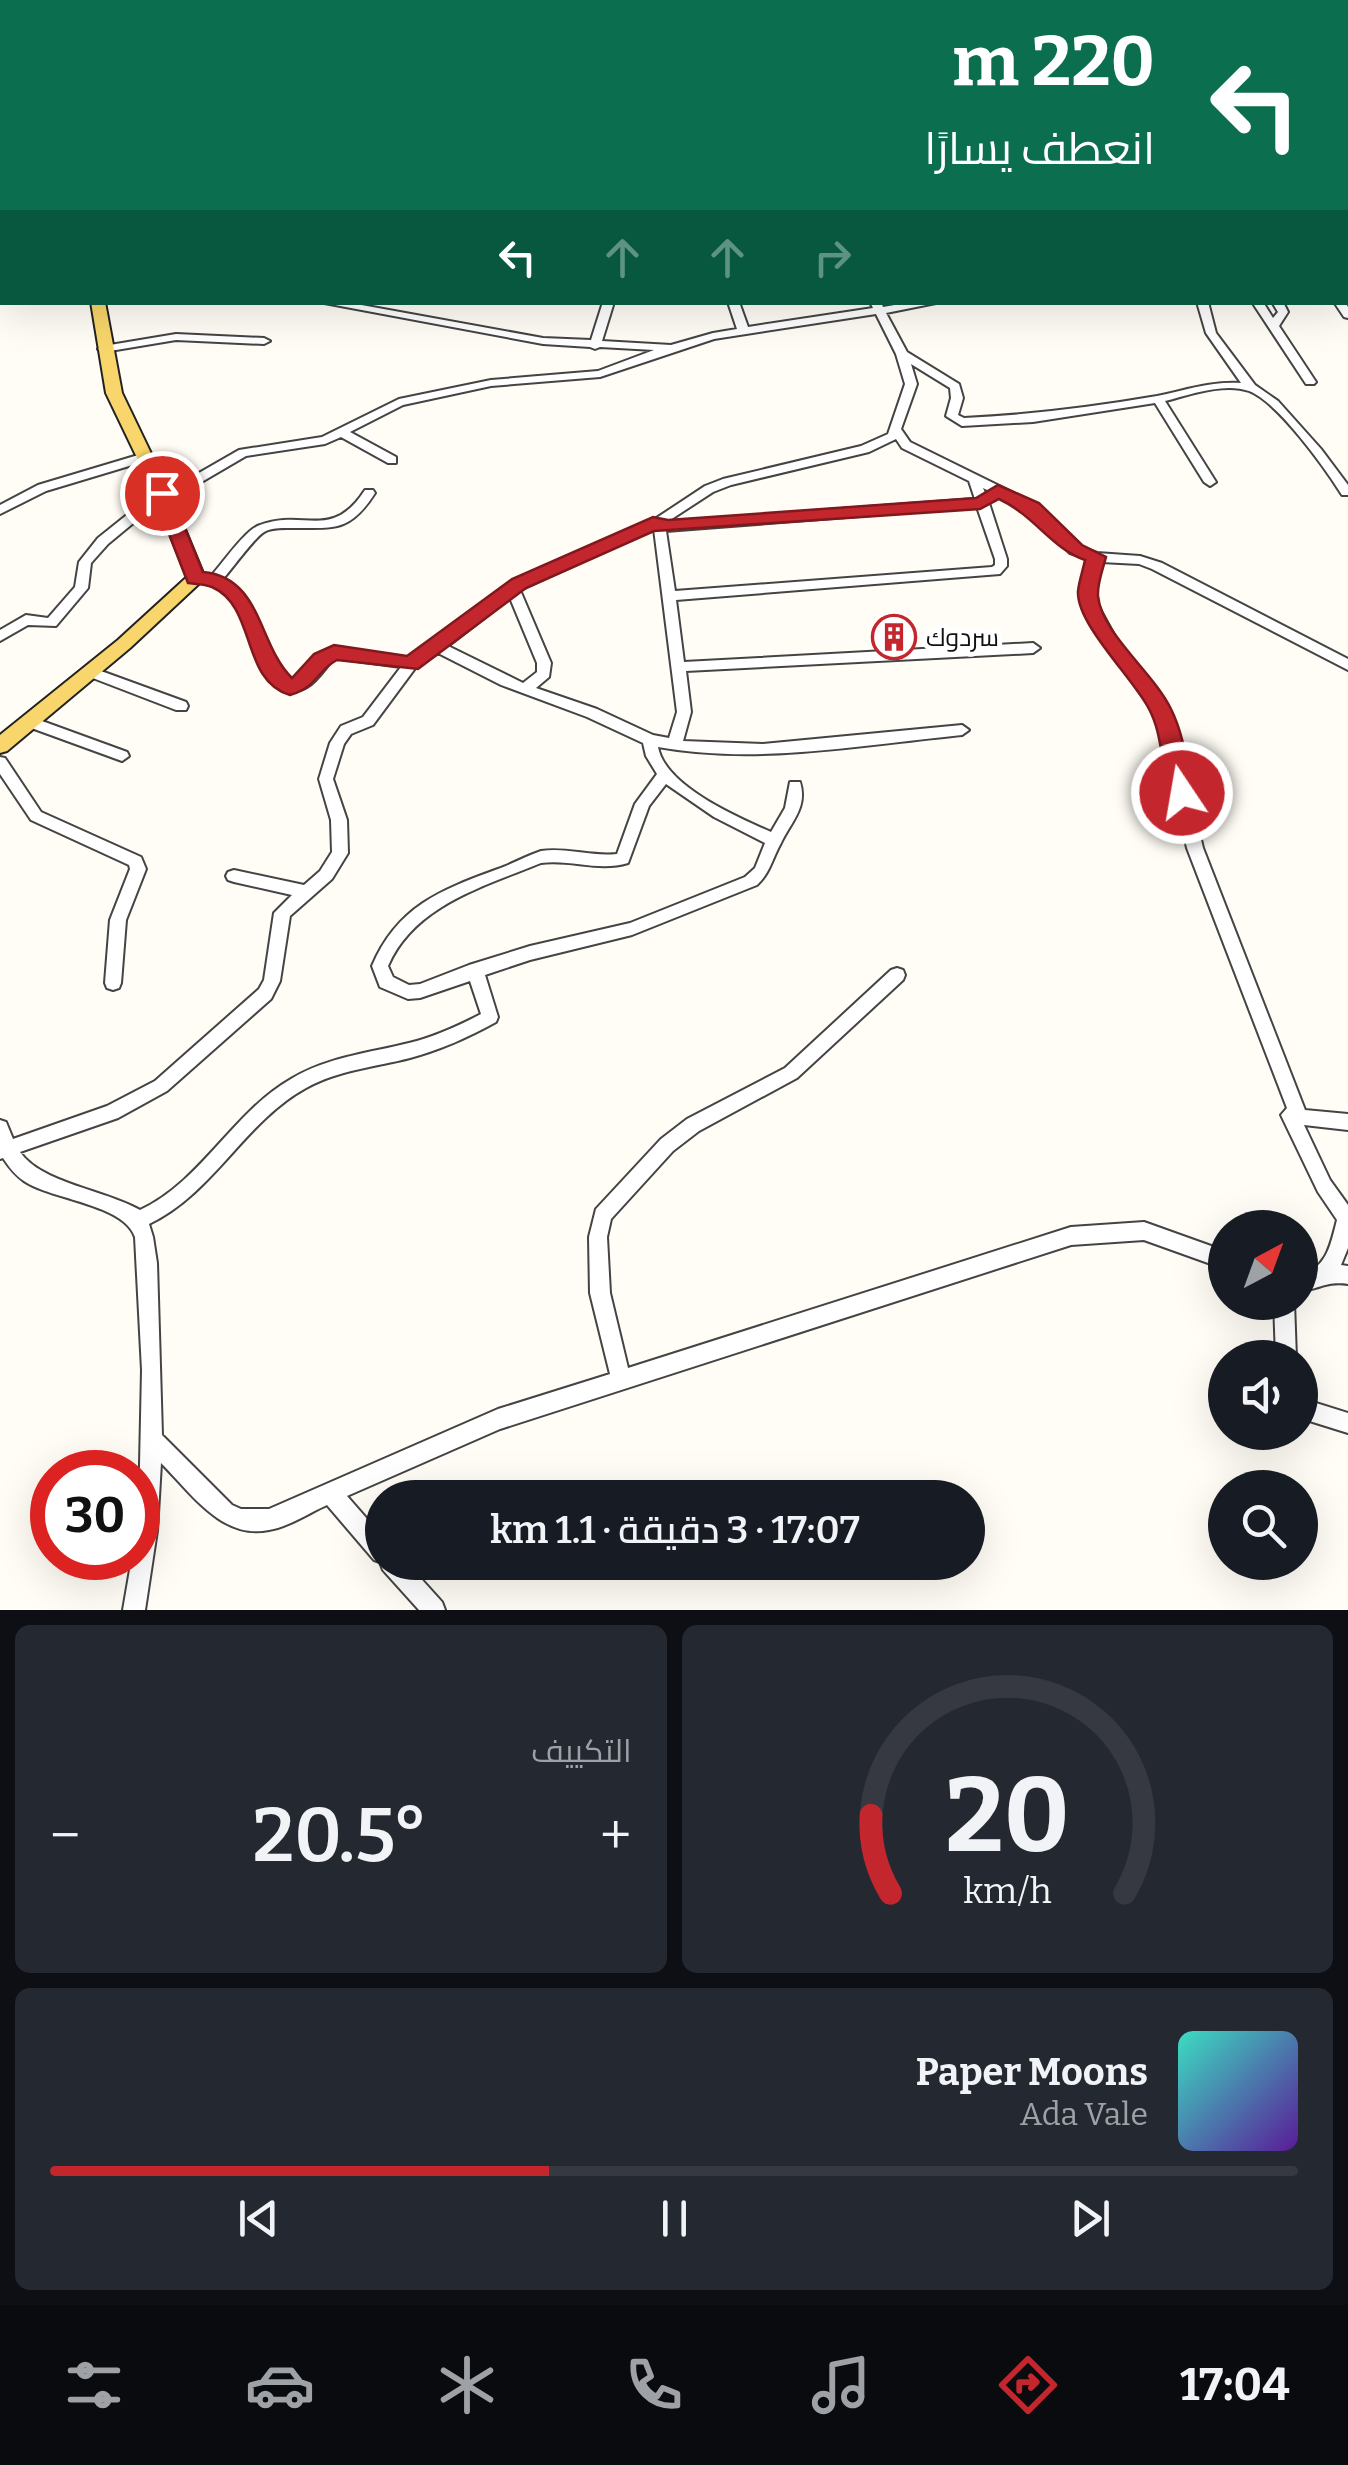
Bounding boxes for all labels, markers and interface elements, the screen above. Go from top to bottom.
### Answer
text: 220 m [952,20,1155,104]
icon: left [1190,40,1320,170]
text: انعطف يسارًا [924,122,1155,176]
icon: left [490,230,545,285]
icon: ahead [595,230,650,285]
icon: ahead [700,230,755,285]
icon: right [805,230,860,285]
pin [120,451,205,536]
icon: arrive [135,466,190,521]
building icon: سردوك [871,614,917,660]
place label: سردوك [926,623,999,653]
position arrow [1130,741,1234,845]
north arrow [1208,1210,1318,1320]
map controls [1208,1210,1318,1580]
button: sound [1208,1340,1318,1450]
speed limit sign: 30 [30,1450,160,1580]
button: search [1208,1470,1318,1580]
text: 17:07 · 3 دقيقة · 1.1 km [490,1507,860,1553]
text: التكييف [531,1732,632,1770]
text: 20 [945,1754,1070,1879]
text: 20.5° [252,1791,428,1881]
text: − [50,1803,80,1869]
text: + [600,1803,632,1869]
text: km/h [963,1870,1051,1912]
text: Paper Moons [916,2049,1148,2095]
text: Ada Vale [1020,2095,1148,2133]
icon: previous [231,2191,286,2246]
icon: pause [647,2191,702,2246]
icon: next [1063,2191,1118,2246]
icon: filters [59,2350,129,2420]
icon: car [245,2350,315,2420]
icon: climate [432,2350,502,2420]
icon: phone [619,2350,689,2420]
icon: music [806,2350,876,2420]
icon: directions [993,2350,1063,2420]
text: 17:04 [1180,2358,1290,2412]

